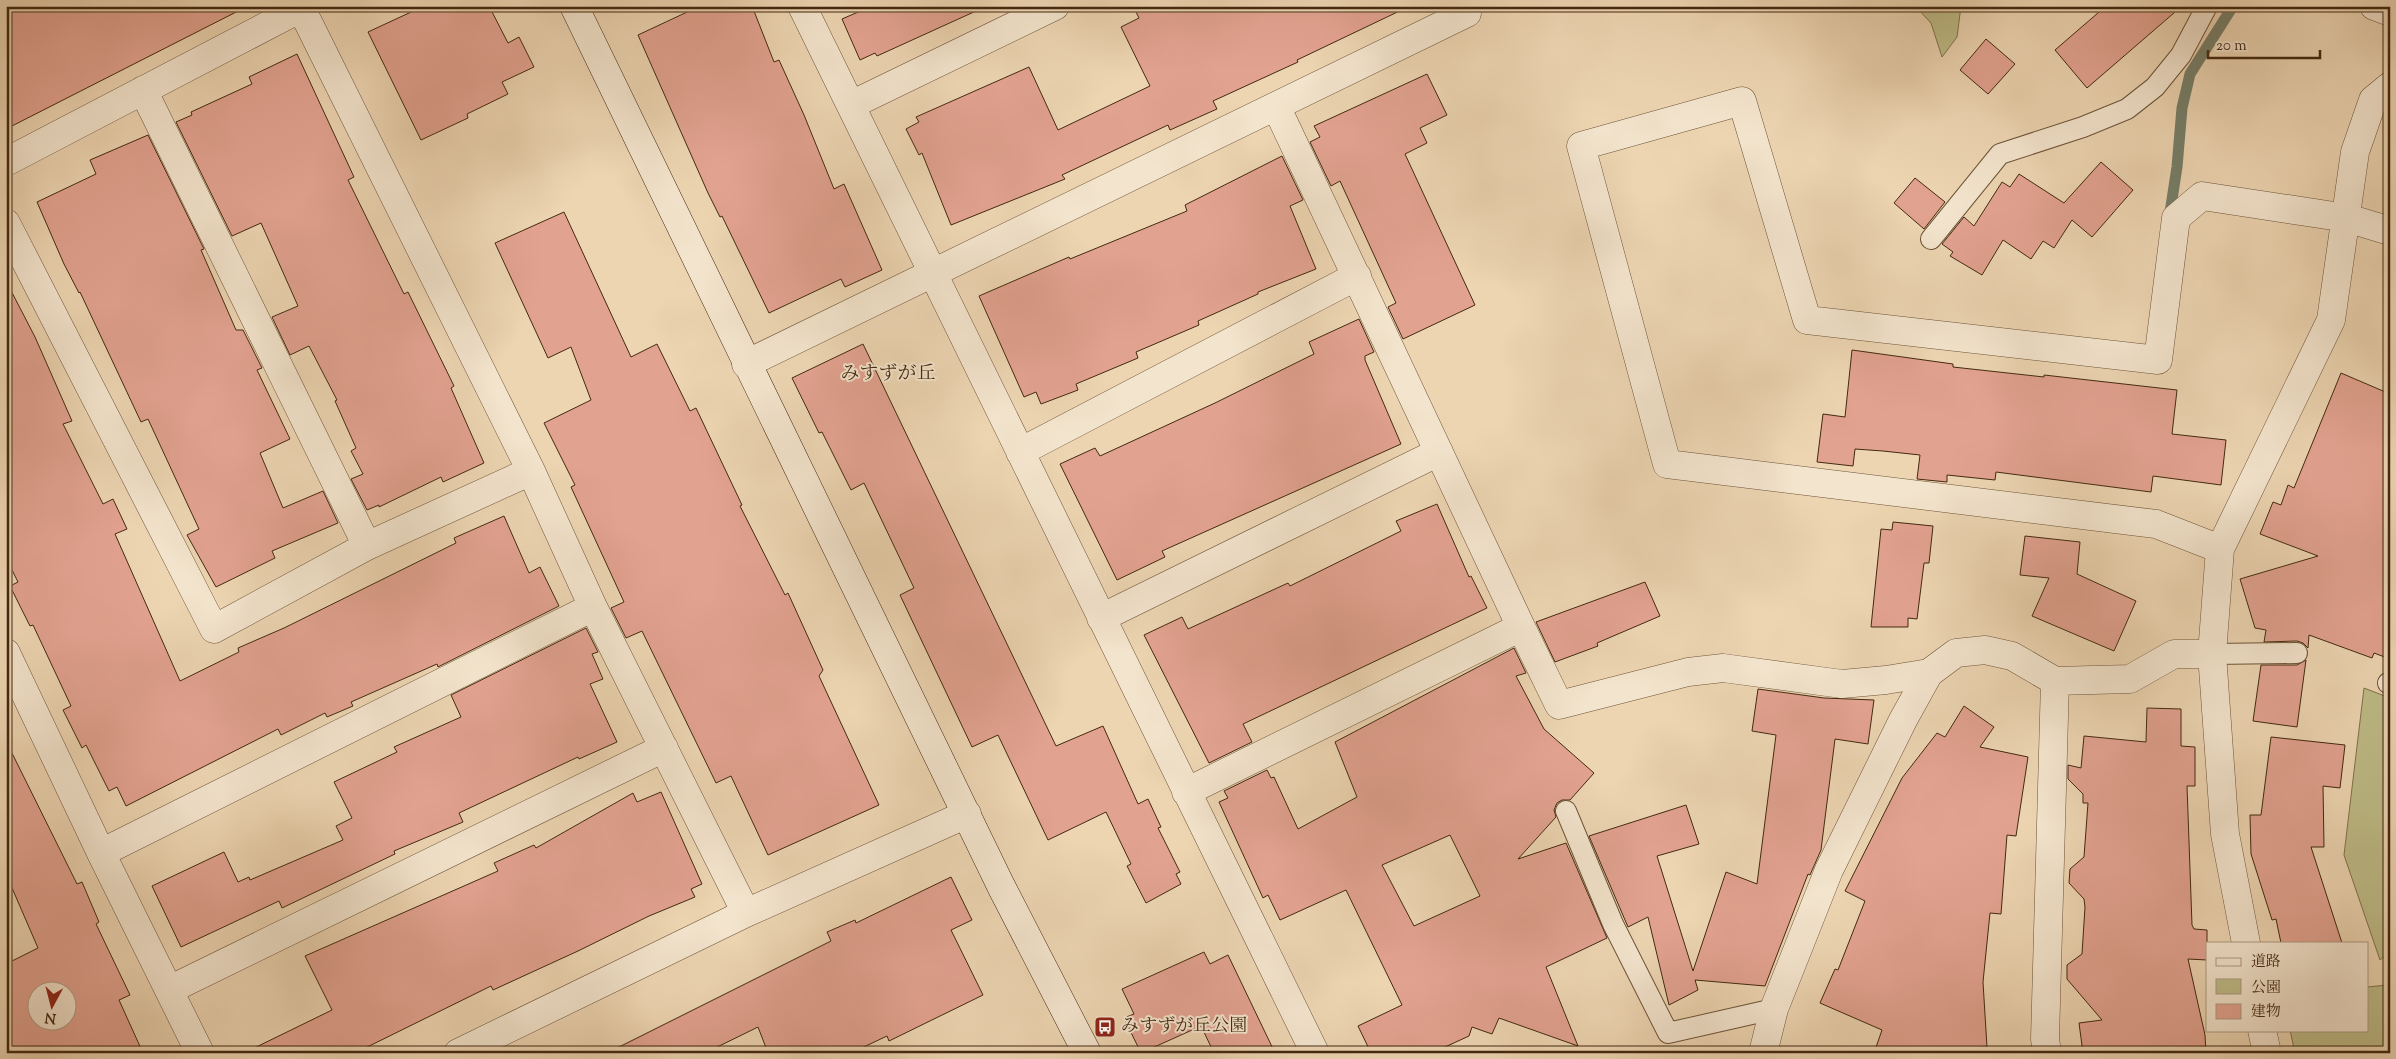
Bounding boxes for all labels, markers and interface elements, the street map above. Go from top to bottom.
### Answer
scale bar [2208,28,2321,60]
text: 20 m [2216,36,2247,57]
district label: みすずが丘 [840,361,936,388]
legend [2206,942,2368,1032]
text: 道路 [2251,952,2281,973]
text: 公園 [2251,978,2281,999]
north arrow [28,982,78,1032]
text: 建物 [2251,1002,2281,1023]
text: N [44,1006,57,1028]
place label: みすずが丘公園 [1121,1014,1247,1040]
bus stop icon: みすずが丘公園 [1093,1015,1117,1039]

